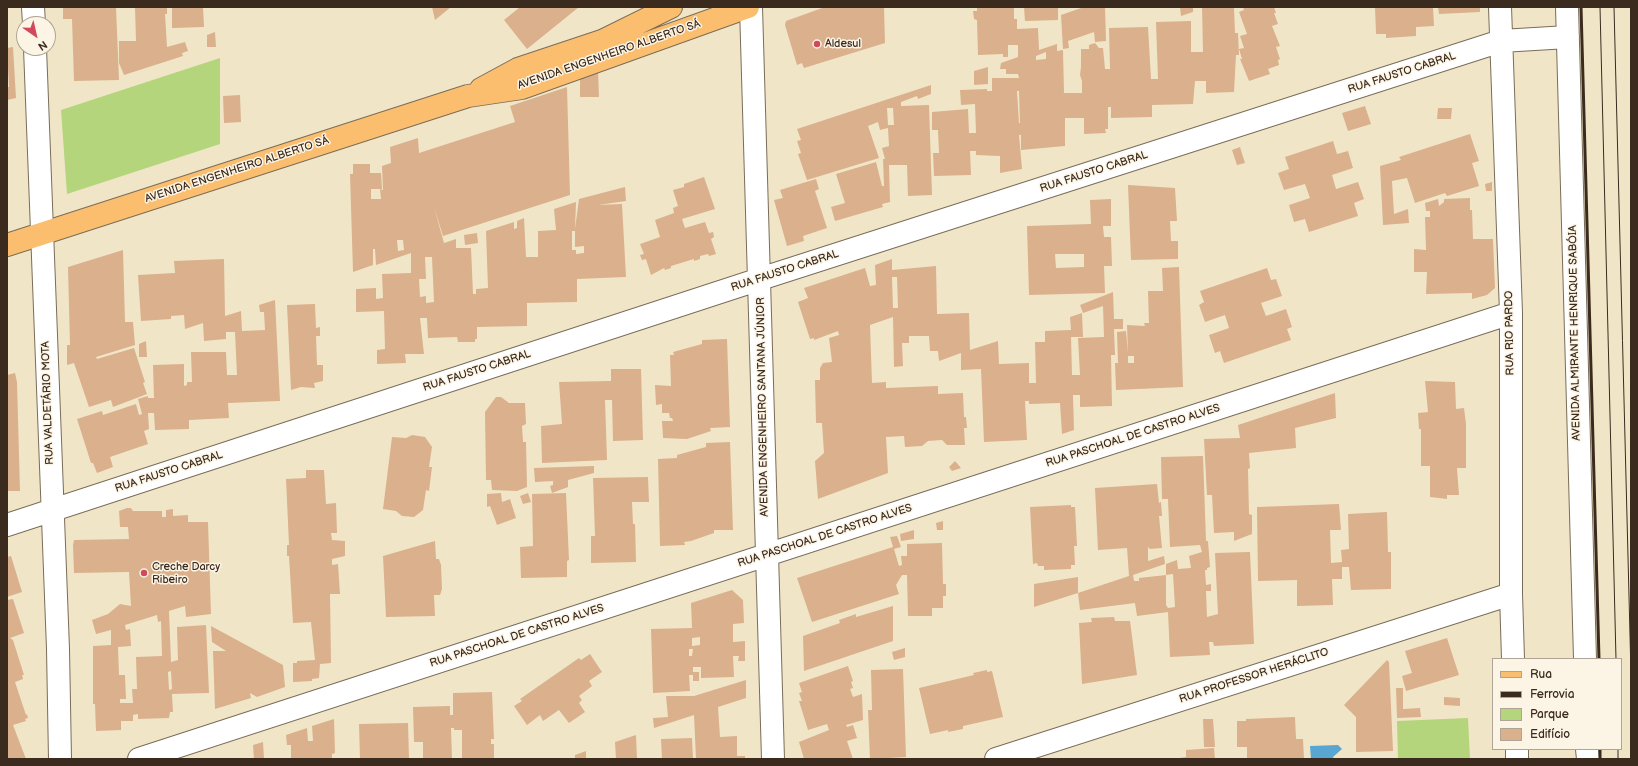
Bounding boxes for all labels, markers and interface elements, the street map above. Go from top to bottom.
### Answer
north arrow [16,16,56,56]
street label: AVENIDA ENGENHEIRO ALBERTO SÁ [516,17,702,93]
place label: Aldesul [825,37,861,51]
text: N [35,38,49,53]
marker: Aldesul [812,39,822,49]
street label: RUA FAUSTO CABRAL [1346,49,1458,97]
street label: AVENIDA ENGENHEIRO ALBERTO SÁ [143,134,331,206]
street label: RUA FAUSTO CABRAL [1038,148,1150,196]
street label: AVENIDA ALMIRANTE HENRIQUE SABÓIA [1567,225,1583,441]
street label: RUA FAUSTO CABRAL [729,247,841,295]
street label: RUA RIO PARDO [1503,290,1517,376]
street label: AVENIDA ENGENHEIRO SANTANA JÚNIOR [754,297,772,517]
street label: RUA VALDETÁRIO MOTA [39,341,57,465]
street label: RUA FAUSTO CABRAL [421,347,533,395]
street label: RUA PASCHOAL DE CASTRO ALVES [1044,402,1222,470]
street label: RUA FAUSTO CABRAL [113,448,225,496]
street label: RUA PASCHOAL DE CASTRO ALVES [736,502,914,570]
place label: Creche Darcy Ribeiro [152,560,220,586]
marker: Creche Darcy Ribeiro [139,568,149,578]
street label: RUA PASCHOAL DE CASTRO ALVES [428,602,606,670]
street label: RUA PROFESSOR HERÁCLITO [1178,646,1330,706]
legend [1492,658,1622,750]
text: Rua [1530,667,1552,682]
text: Ferrovia [1530,687,1574,702]
text: Parque [1530,707,1569,722]
text: Edifício [1530,727,1570,742]

